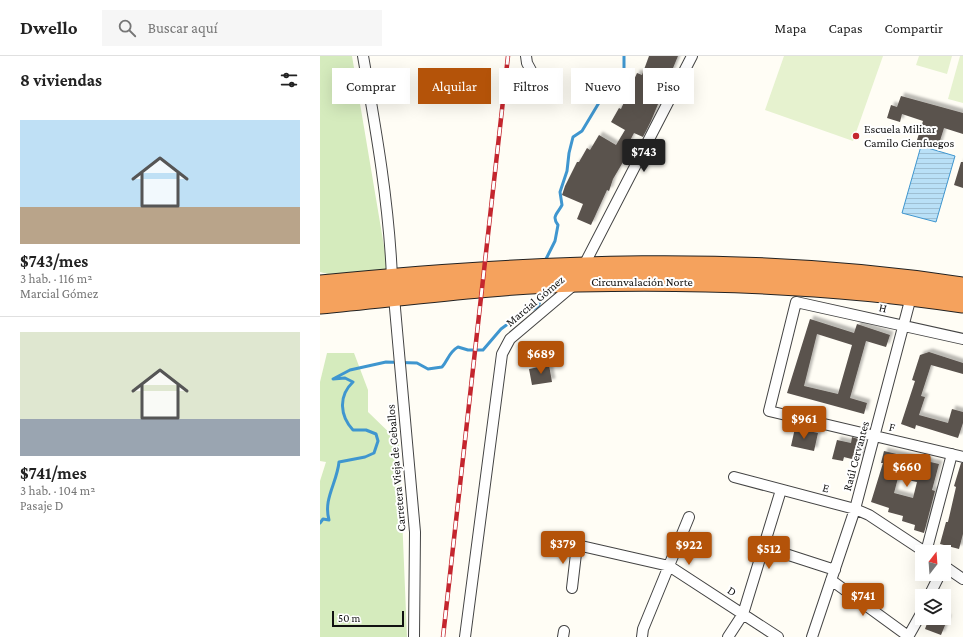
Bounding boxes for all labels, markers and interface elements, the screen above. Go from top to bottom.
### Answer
search box [102,10,382,46]
text: Dwello [20,17,78,38]
icon: search [116,17,138,39]
text: Buscar aquí [148,20,218,36]
text: Mapa [775,20,807,36]
text: Capas [829,20,863,36]
text: Compartir [885,20,943,36]
chip: Comprar [332,68,410,104]
chip: Alquilar [418,68,491,104]
chip: Filtros [499,68,563,104]
chip: Nuevo [571,68,635,104]
chip: Piso [643,68,694,104]
icon: filters [278,69,300,91]
text: 8 viviendas [20,71,102,90]
place label: Escuela Militar Camilo Cienfuegos [864,122,955,150]
marker: Escuela Militar Camilo Cienfuegos [851,131,861,141]
pin: $743 [620,139,668,173]
text: $743 [631,144,657,159]
icon: home [124,146,196,218]
text: $743/mes [20,252,88,271]
text: 3 hab. · 116 m² [20,271,92,286]
street label: Marcial Gómez [503,272,567,330]
street label: Circunvalación Norte [591,275,693,289]
text: Marcial Gómez [20,286,98,301]
street label: H [878,300,888,316]
pin: $689 [517,341,565,375]
text: $689 [527,346,555,361]
icon: home [124,358,196,430]
street label: Carretera Vieja de Ceballos [383,403,409,532]
pin: $961 [780,406,828,440]
text: $961 [791,411,817,426]
street label: Raúl Cervantes [840,419,872,492]
street label: F [888,420,897,435]
pin: $660 [883,454,931,488]
text: $660 [893,459,921,474]
text: $741/mes [20,464,87,483]
street label: E [821,480,831,496]
text: 3 hab. · 104 m² [20,483,95,498]
text: Pasaje D [20,498,63,513]
pin: $379 [539,531,587,565]
pin: $922 [665,532,713,566]
text: $379 [550,536,576,551]
pin: $512 [745,536,793,570]
text: $922 [676,537,702,552]
text: $512 [757,541,781,556]
north arrow [915,545,951,581]
map controls [915,545,951,625]
street label: D [725,583,739,599]
pin: $741 [839,583,887,617]
text: $741 [851,588,875,603]
button: layers [915,589,951,625]
scale bar [332,609,404,628]
text: 50 m [338,612,360,624]

